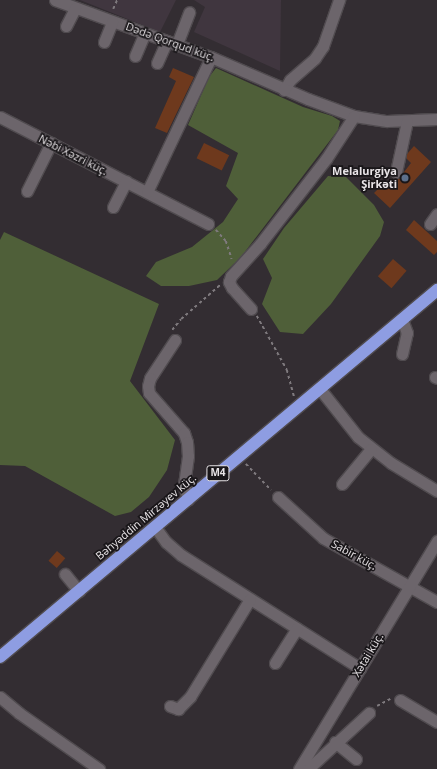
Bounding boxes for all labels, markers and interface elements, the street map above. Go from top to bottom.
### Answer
street label: Dədə Qorqud küç. [124,20,216,64]
street label: Nəbi Xəzri küç. [36,132,110,178]
place label: Melalurgiya Şirkəti [332,165,397,191]
marker: Melalurgiya Şirkəti [400,173,410,183]
road number: M4 [206,465,230,481]
street label: Bəhyəddin Mirzəyev küç. [93,471,199,563]
street label: Sabir küç. [329,537,379,573]
street label: Xətai küç. [350,631,386,679]

